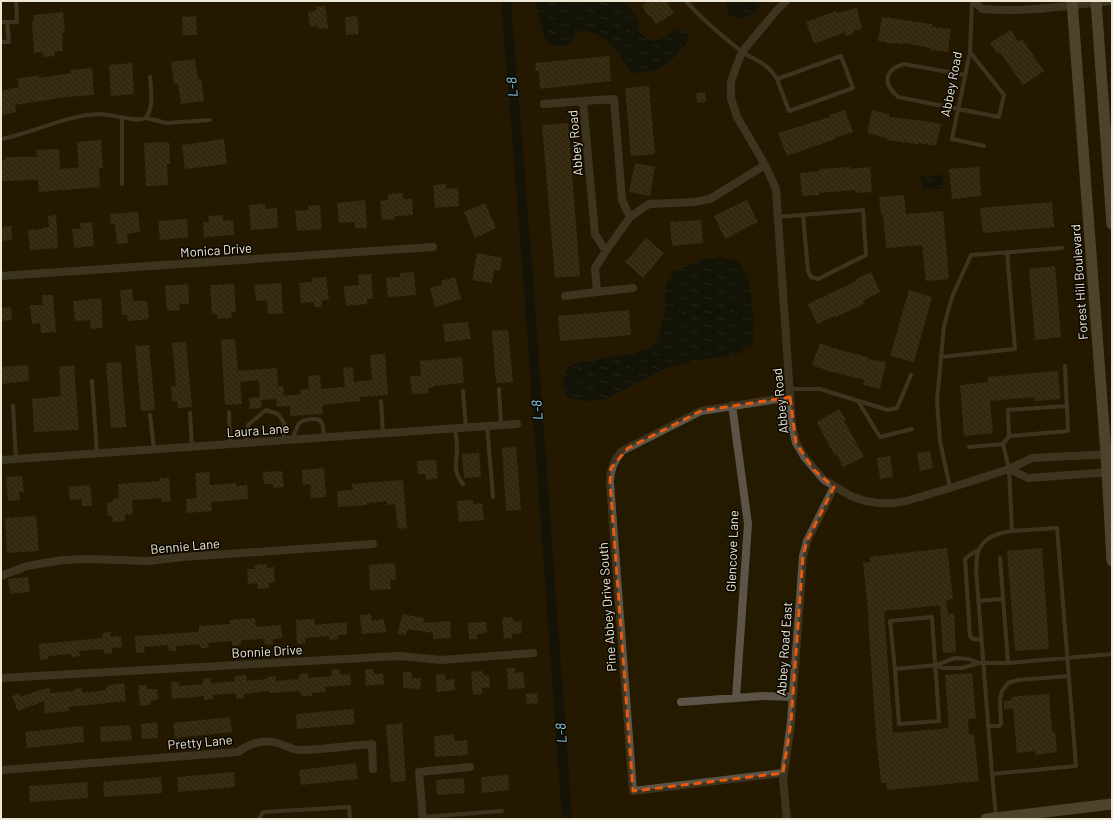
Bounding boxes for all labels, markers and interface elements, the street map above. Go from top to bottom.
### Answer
street label: Abbey Road [937,50,965,118]
water label: L-8 [502,76,521,98]
street label: Abbey Road [564,109,586,177]
street label: Forest Hill Boulevard [1067,224,1091,340]
street label: Monica Drive [180,240,252,260]
street label: Abbey Road [769,367,791,435]
water label: L-8 [527,399,546,421]
street label: Laura Lane [226,420,290,440]
street label: Glencove Lane [723,510,741,592]
street label: Bennie Lane [150,535,221,557]
street label: Pine Abbey Drive South [594,542,620,672]
street label: Abbey Road East [773,601,795,697]
street label: Bonnie Drive [231,641,303,661]
water label: L-8 [551,722,570,744]
street label: Pretty Lane [167,731,233,753]

